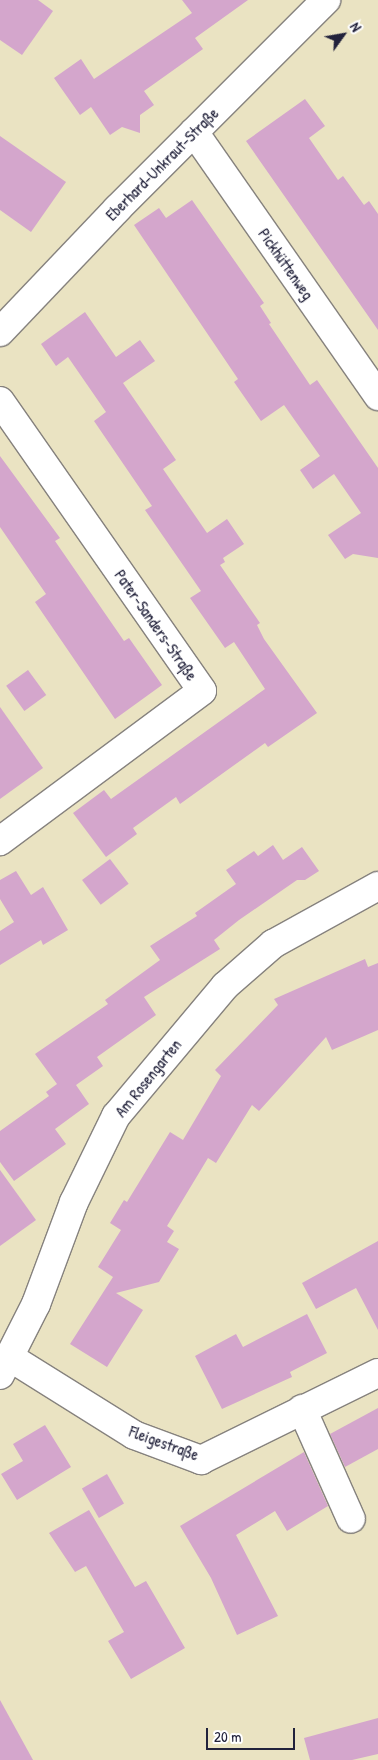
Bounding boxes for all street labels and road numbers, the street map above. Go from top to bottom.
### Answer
street label: Eberhard-Unkraut-Straße [102,104,222,224]
street label: Pickhüttenweg [254,225,318,303]
street label: Pater-Sanders-Straße [111,566,201,684]
street label: Am Rosengarten [111,1035,185,1121]
street label: Fleigestraße [127,1422,201,1464]

